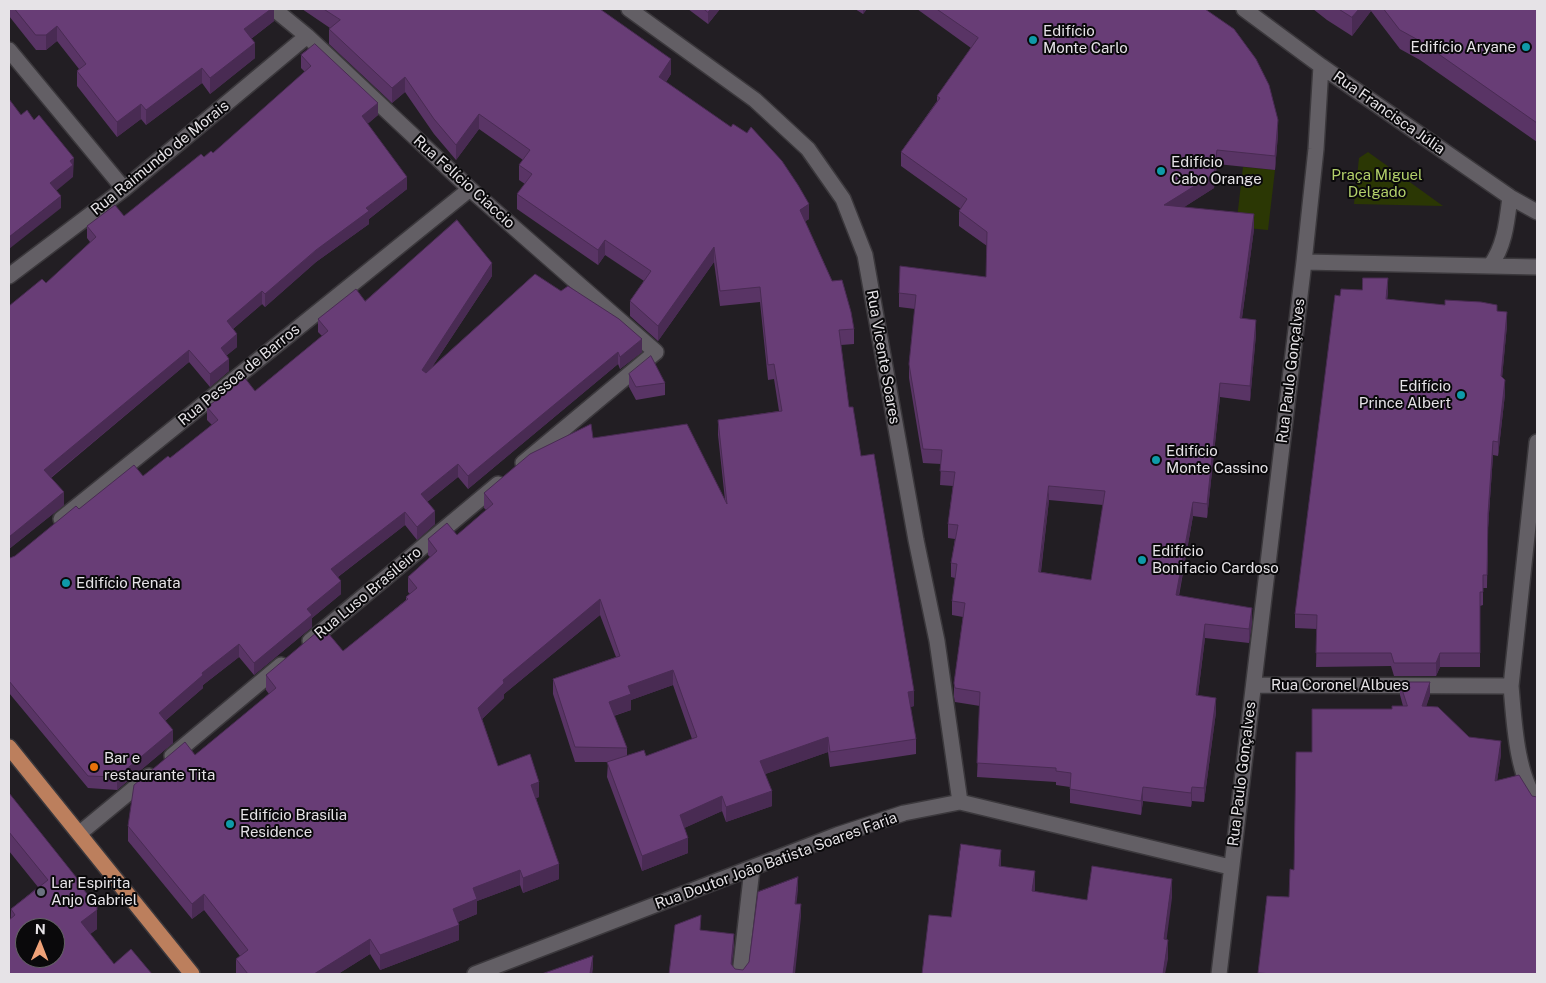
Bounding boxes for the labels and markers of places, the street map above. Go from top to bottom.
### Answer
place label: Edifício Monte Carlo [1043,22,1128,57]
marker: Edifício Monte Carlo [1027,34,1039,46]
place label: Edifício Aryane [1411,38,1516,56]
marker: Edifício Aryane [1520,41,1532,53]
place label: Edifício Cabo Orange [1171,153,1262,188]
marker: Edifício Cabo Orange [1155,165,1167,177]
place label: Edifício Prince Albert [1359,377,1451,412]
marker: Edifício Prince Albert [1455,389,1467,401]
place label: Edifício Monte Cassino [1166,442,1268,477]
marker: Edifício Monte Cassino [1150,454,1162,466]
place label: Edifício Bonifacio Cardoso [1152,542,1279,577]
marker: Edifício Bonifacio Cardoso [1136,554,1148,566]
place label: Edifício Renata [76,574,181,592]
marker: Edifício Renata [60,577,72,589]
place label: Bar e restaurante Tita [104,749,215,784]
marker: Bar e restaurante Tita [88,761,100,773]
place label: Edifício Brasília Residence [240,806,347,841]
marker: Edifício Brasília Residence [224,818,236,830]
place label: Lar Espirita Anjo Gabriel [51,874,137,909]
marker: Lar Espirita Anjo Gabriel [35,886,47,898]

